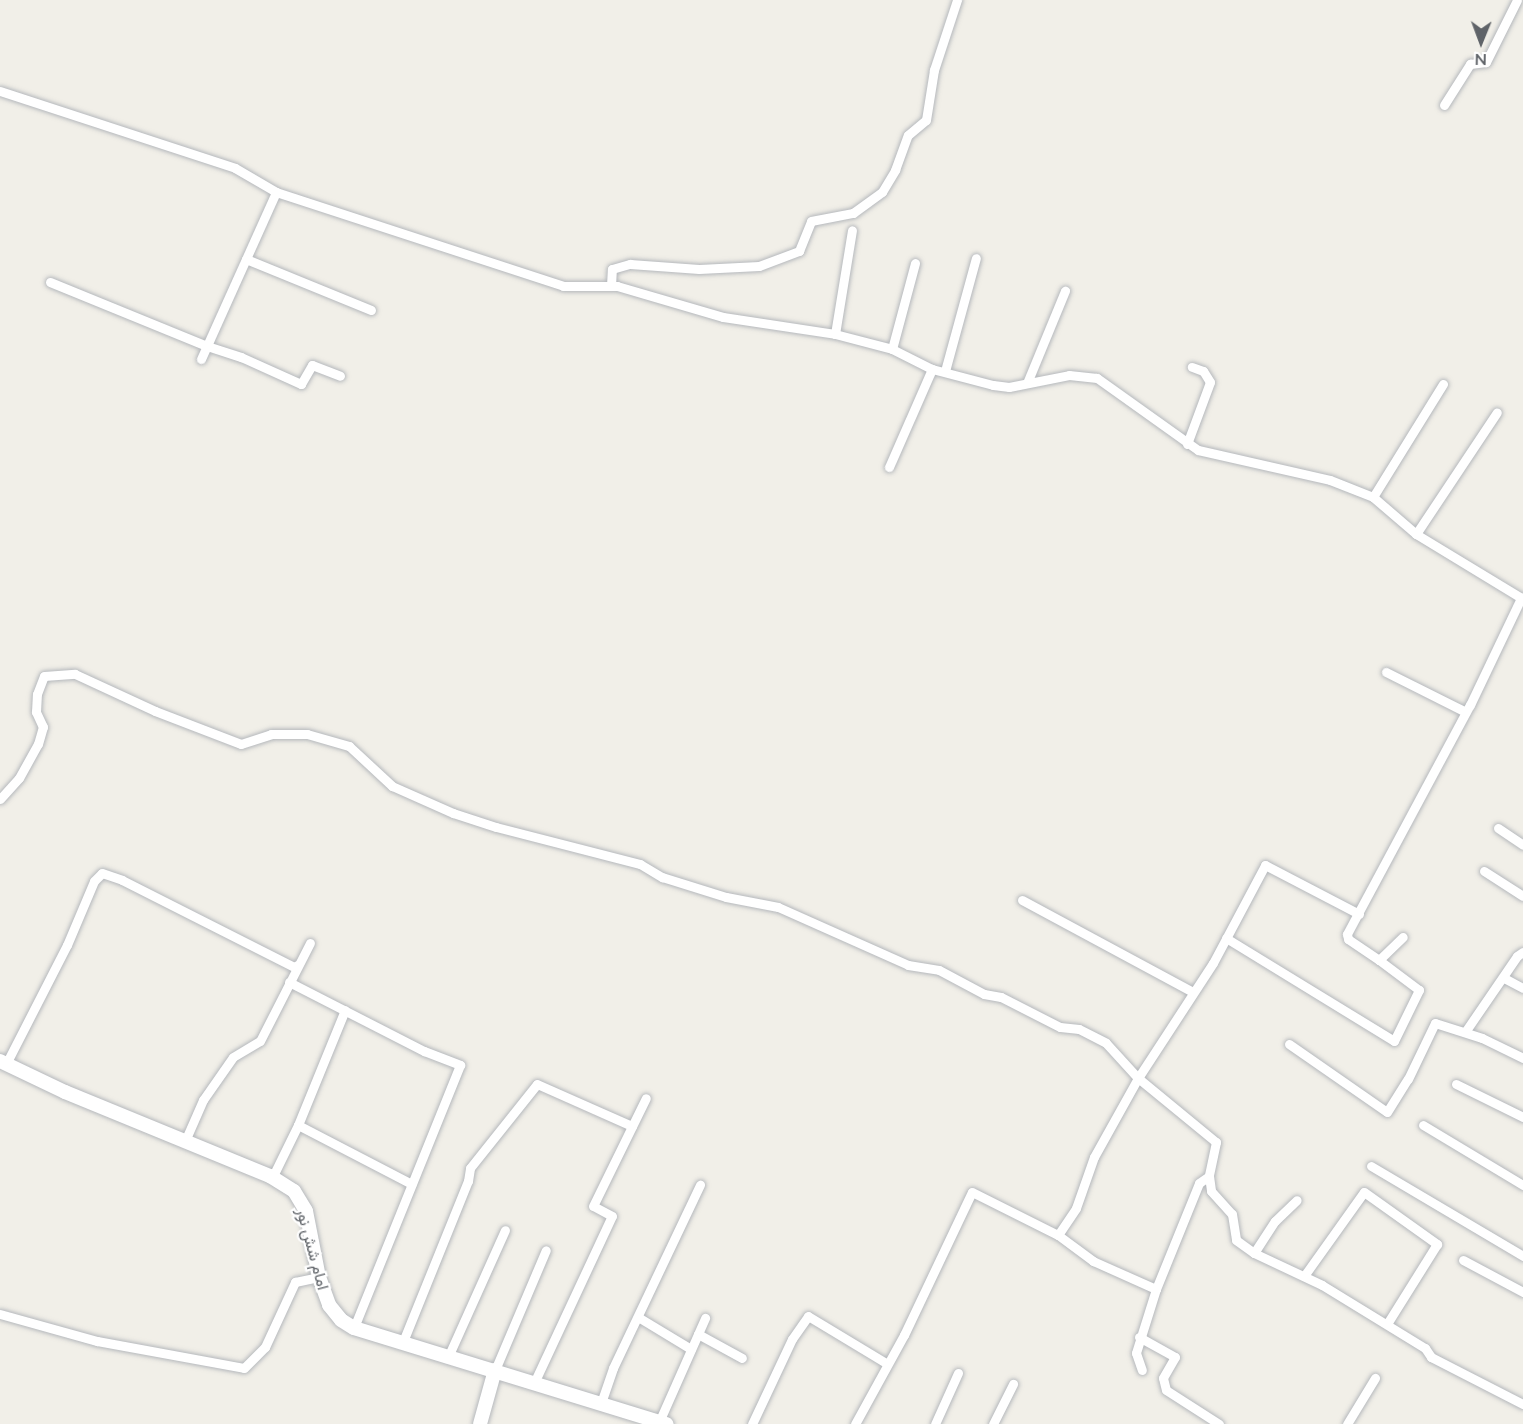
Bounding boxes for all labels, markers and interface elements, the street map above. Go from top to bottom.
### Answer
north arrow [1451,12,1511,72]
text: N [1474,51,1487,70]
street label: امام شش نور [293,1206,333,1292]

